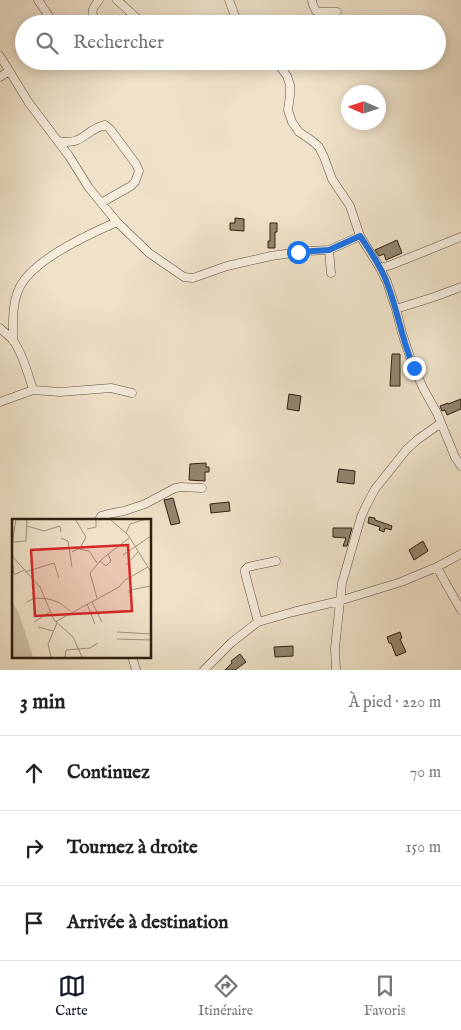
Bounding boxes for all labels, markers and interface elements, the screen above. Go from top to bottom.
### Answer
search box [15,15,446,70]
icon: search [33,29,61,57]
text: Rechercher [73,31,164,55]
north arrow [341,85,386,130]
route start [287,241,310,264]
route end [403,357,426,380]
inset map [12,519,151,658]
text: 3 min [20,689,65,716]
text: À pied · 220 m [349,693,441,713]
icon: ahead [20,759,48,787]
text: Continuez [67,761,150,785]
text: 70 m [410,763,441,783]
icon: right [20,834,48,862]
text: Tournez à droite [67,836,198,860]
text: 150 m [406,838,441,858]
icon: arrive [20,909,48,937]
text: Arrivée à destination [67,911,228,935]
tab: Carte [55,972,88,1020]
tab: Itinéraire [198,972,253,1020]
tab: Favoris [364,972,406,1020]

